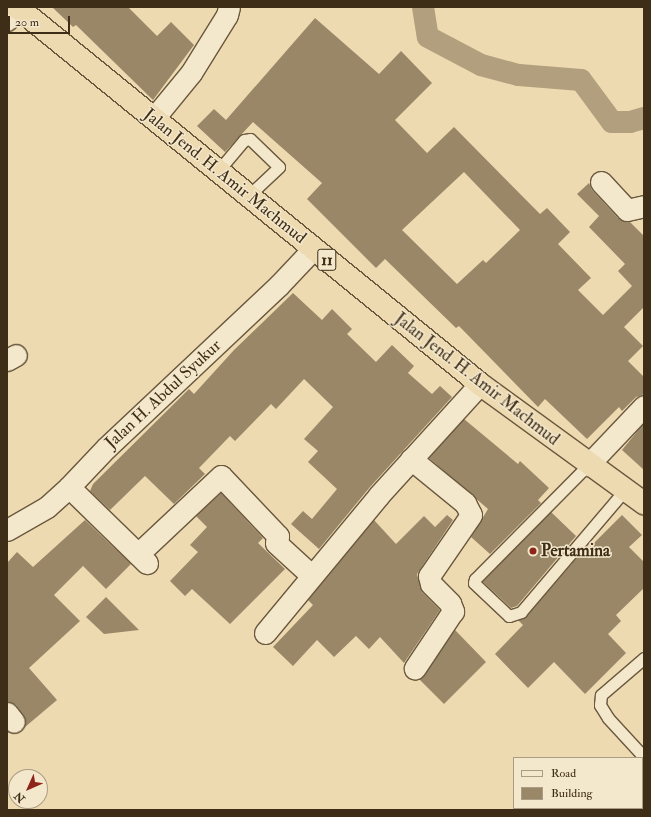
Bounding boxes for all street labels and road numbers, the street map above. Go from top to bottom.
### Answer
street label: Jalan Jend. H. Amir Machmud [140,104,310,248]
road number: 11 [317,246,337,274]
street label: Jalan Jend. H. Amir Machmud [391,308,563,450]
street label: Jalan H. Abdul Syukur [101,335,225,453]

